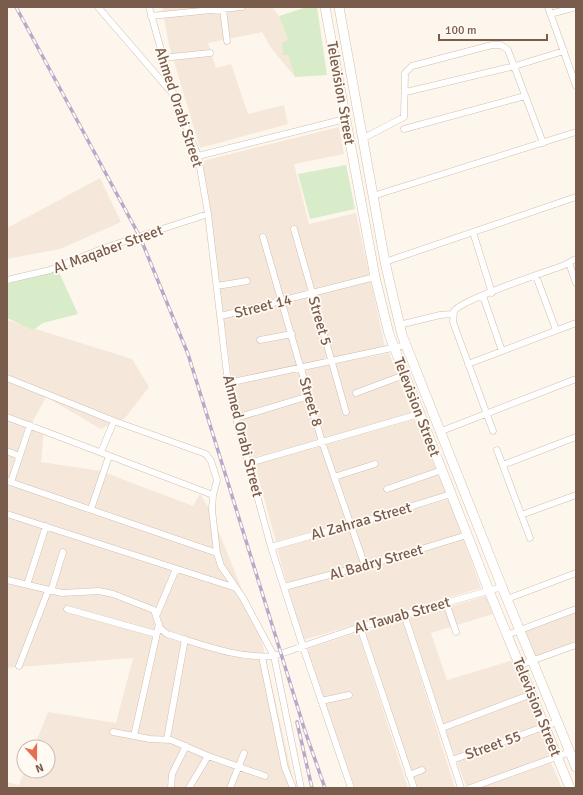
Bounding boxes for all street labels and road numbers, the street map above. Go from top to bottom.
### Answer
street label: Television Street [323,40,359,146]
street label: Ahmed Orabi Street [151,45,207,169]
street label: Al Maqaber Street [51,221,165,277]
street label: Street 14 [232,290,294,322]
street label: Street 5 [304,294,336,348]
street label: Television Street [390,355,444,459]
street label: Ahmed Orabi Street [219,373,267,499]
street label: Street 8 [295,375,327,429]
street label: Al Zahraa Street [309,498,413,544]
street label: Al Badry Street [327,540,425,584]
street label: Al Tawab Street [352,593,452,637]
street label: Television Street [509,655,565,759]
street label: Street 55 [462,727,524,763]

